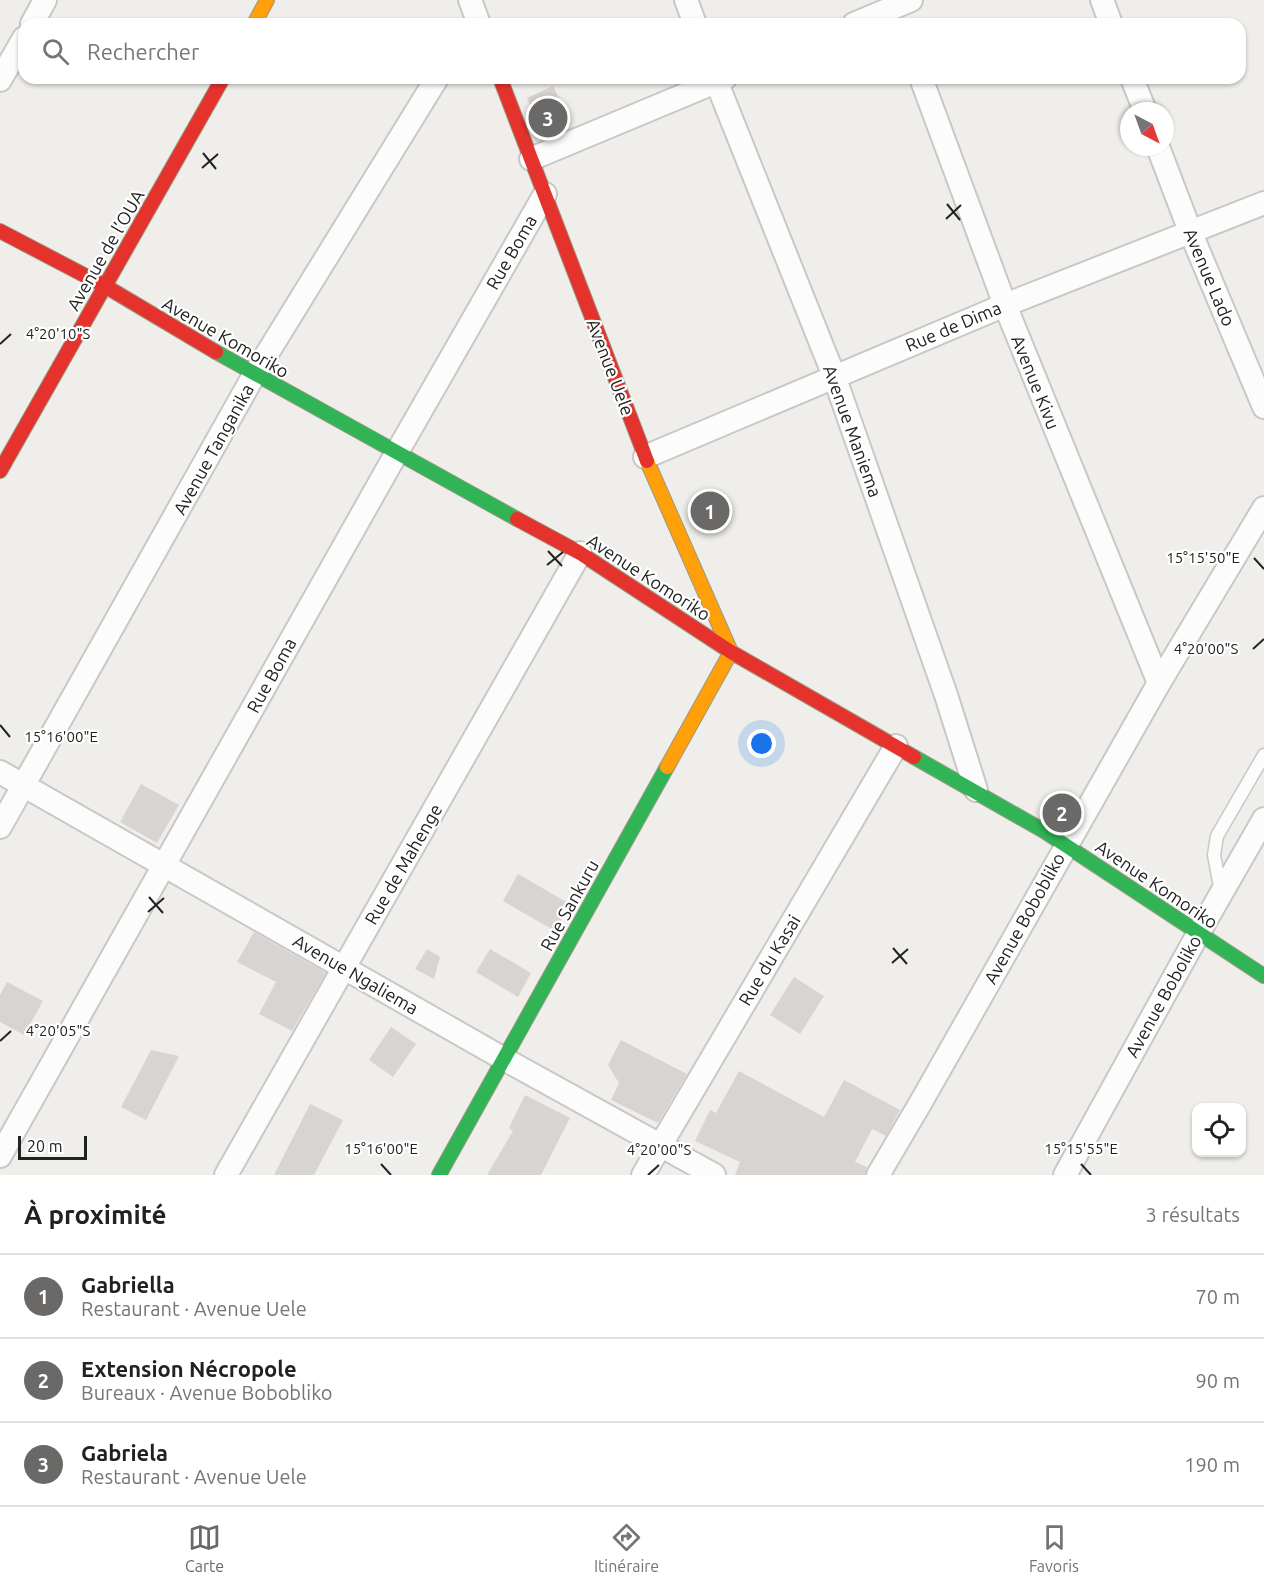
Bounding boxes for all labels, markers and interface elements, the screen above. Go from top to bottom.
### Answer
search box [18,18,1246,84]
icon: search [39,35,72,68]
text: Rechercher [87,39,199,64]
pin: 3 [528,96,568,140]
north arrow [1120,102,1174,156]
street label: Avenue de l’OUA [62,186,148,314]
street label: Rue Boma [482,211,540,293]
street label: Avenue Lado [1180,225,1240,329]
street label: Avenue Komoriko [159,293,293,381]
street label: Rue de Dima [902,297,1004,355]
street label: Avenue Uele [583,316,639,418]
text: 4°20'10"S [26,325,90,342]
street label: Avenue Kivu [1008,332,1064,432]
street label: Avenue Maniema [820,362,886,500]
street label: Avenue Tanganika [169,380,257,518]
pin: 1 [690,488,730,534]
street label: Avenue Komoriko [584,530,714,624]
text: 15°15'50"E [1166,549,1240,566]
street label: Rue Boma [242,634,300,716]
text: 4°20'00"S [1174,640,1238,657]
text: 15°16'00"E [24,728,98,745]
your location [747,729,776,758]
pin: 2 [1042,790,1082,836]
street label: Rue de Mahenge [360,800,446,928]
street label: Avenue Komoriko [1092,836,1222,932]
street label: Avenue Bobobliko [980,849,1068,987]
street label: Rue Sankuru [536,856,602,954]
street label: Rue du Kasai [734,911,804,1009]
street label: Avenue Ngaliema [290,930,422,1018]
street label: Avenue Boboliko [1121,932,1205,1060]
text: 4°20'05"S [26,1022,90,1039]
map controls [1192,1103,1246,1157]
button: locate [1192,1103,1246,1157]
scale bar [18,1133,87,1160]
text: 20 m [27,1137,63,1155]
text: 15°16'00"E [344,1140,418,1157]
text: 15°15'55"E [1044,1140,1118,1157]
text: 4°20'00"S [627,1141,691,1158]
text: À proximité [24,1200,166,1229]
text: 3 résultats [1146,1203,1240,1226]
text: Gabriella [81,1272,175,1297]
text: 1 [38,1285,49,1308]
text: 70 m [1196,1285,1240,1308]
text: Restaurant · Avenue Uele [81,1297,307,1320]
text: Extension Nécropole [81,1356,297,1381]
text: 2 [38,1369,49,1392]
text: 90 m [1196,1369,1240,1392]
text: Bureaux · Avenue Bobobliko [81,1381,333,1404]
text: Gabriela [81,1440,168,1465]
text: 3 [38,1453,49,1476]
text: 190 m [1184,1453,1240,1476]
text: Restaurant · Avenue Uele [81,1465,307,1488]
tab: Carte [185,1521,224,1575]
tab: Itinéraire [594,1521,659,1575]
tab: Favoris [1029,1521,1079,1575]

